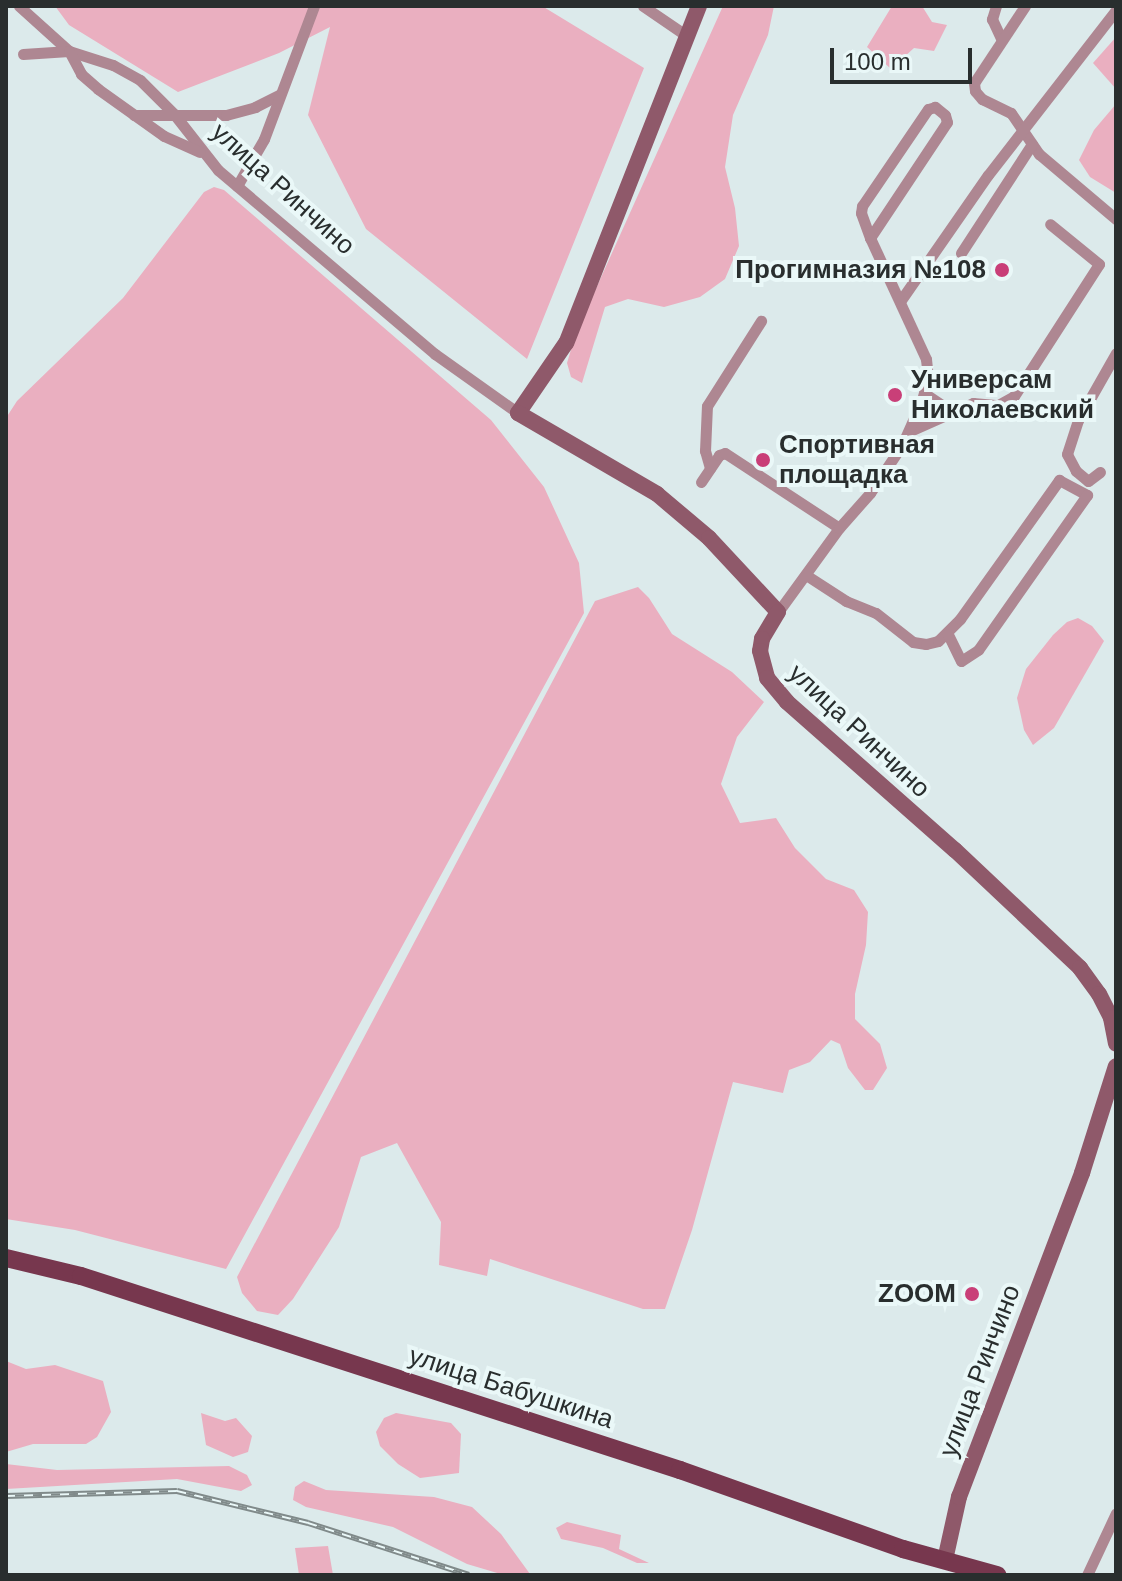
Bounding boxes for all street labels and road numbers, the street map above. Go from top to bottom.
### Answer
street label: улица Ринчино [205,117,361,261]
street label: улица Ринчино [782,658,936,804]
street label: улица Ринчино [933,1281,1027,1461]
street label: улица Бабушкина [405,1340,617,1436]

